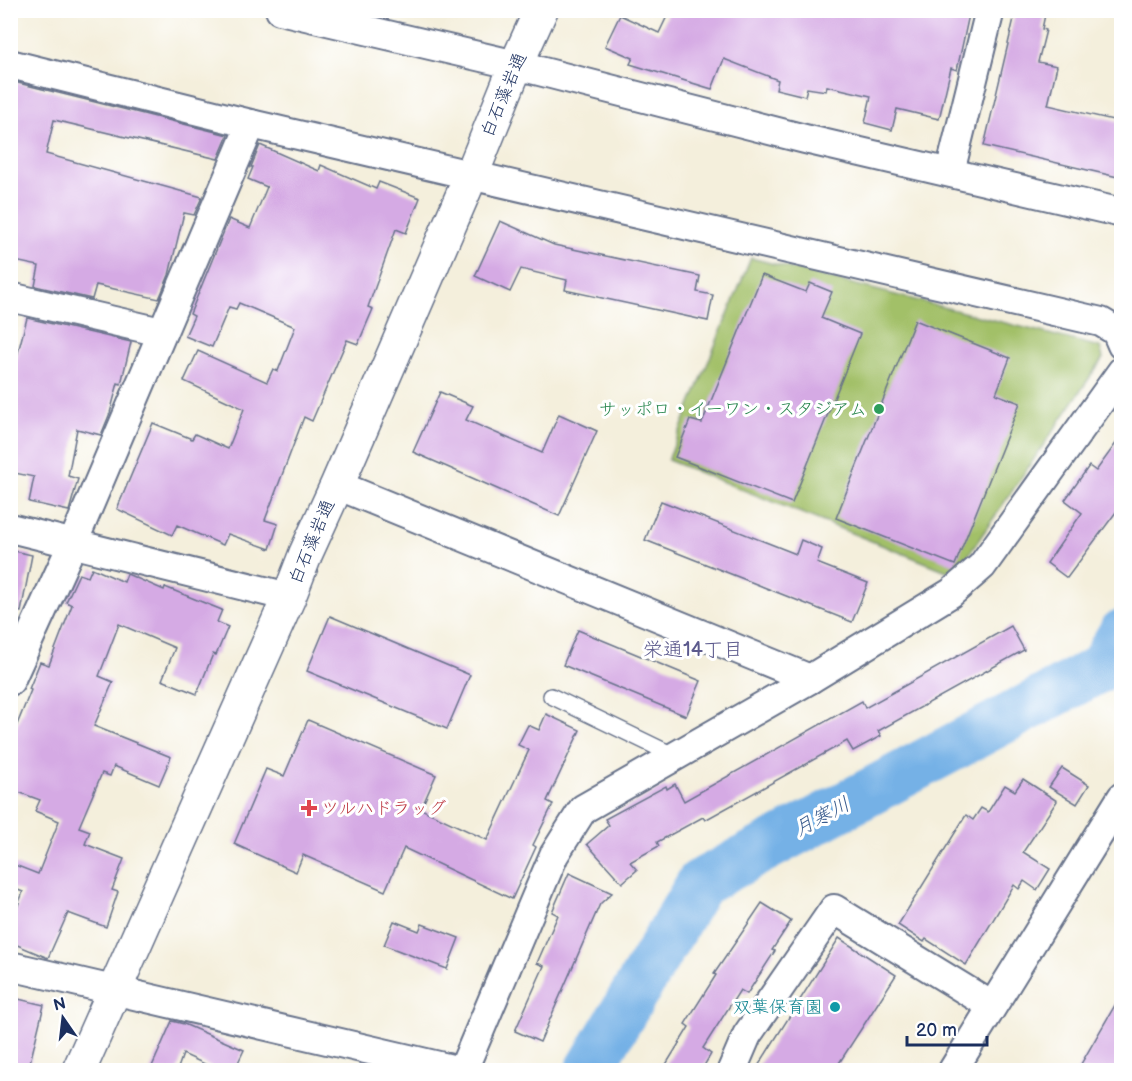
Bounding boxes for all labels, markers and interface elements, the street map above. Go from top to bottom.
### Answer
street label: 白石藻岩通 [477,49,531,141]
place label: サッポロ・イーワン・スタジアム [599,399,867,420]
marker: サッポロ・イーワン・スタジアム [872,402,886,416]
street label: 白石藻岩通 [285,496,339,588]
district label: 栄通14丁目 [643,638,743,662]
water label: 月寒川 [790,792,854,842]
place label: ツルハドラッグ [321,798,446,819]
marker: ツルハドラッグ [302,801,316,815]
north arrow [33,988,93,1048]
text: N [52,994,68,1016]
place label: 双葉保育園 [733,997,823,1018]
marker: 双葉保育園 [828,1000,842,1014]
scale bar [907,1009,986,1047]
text: 20 m [916,1020,957,1041]

